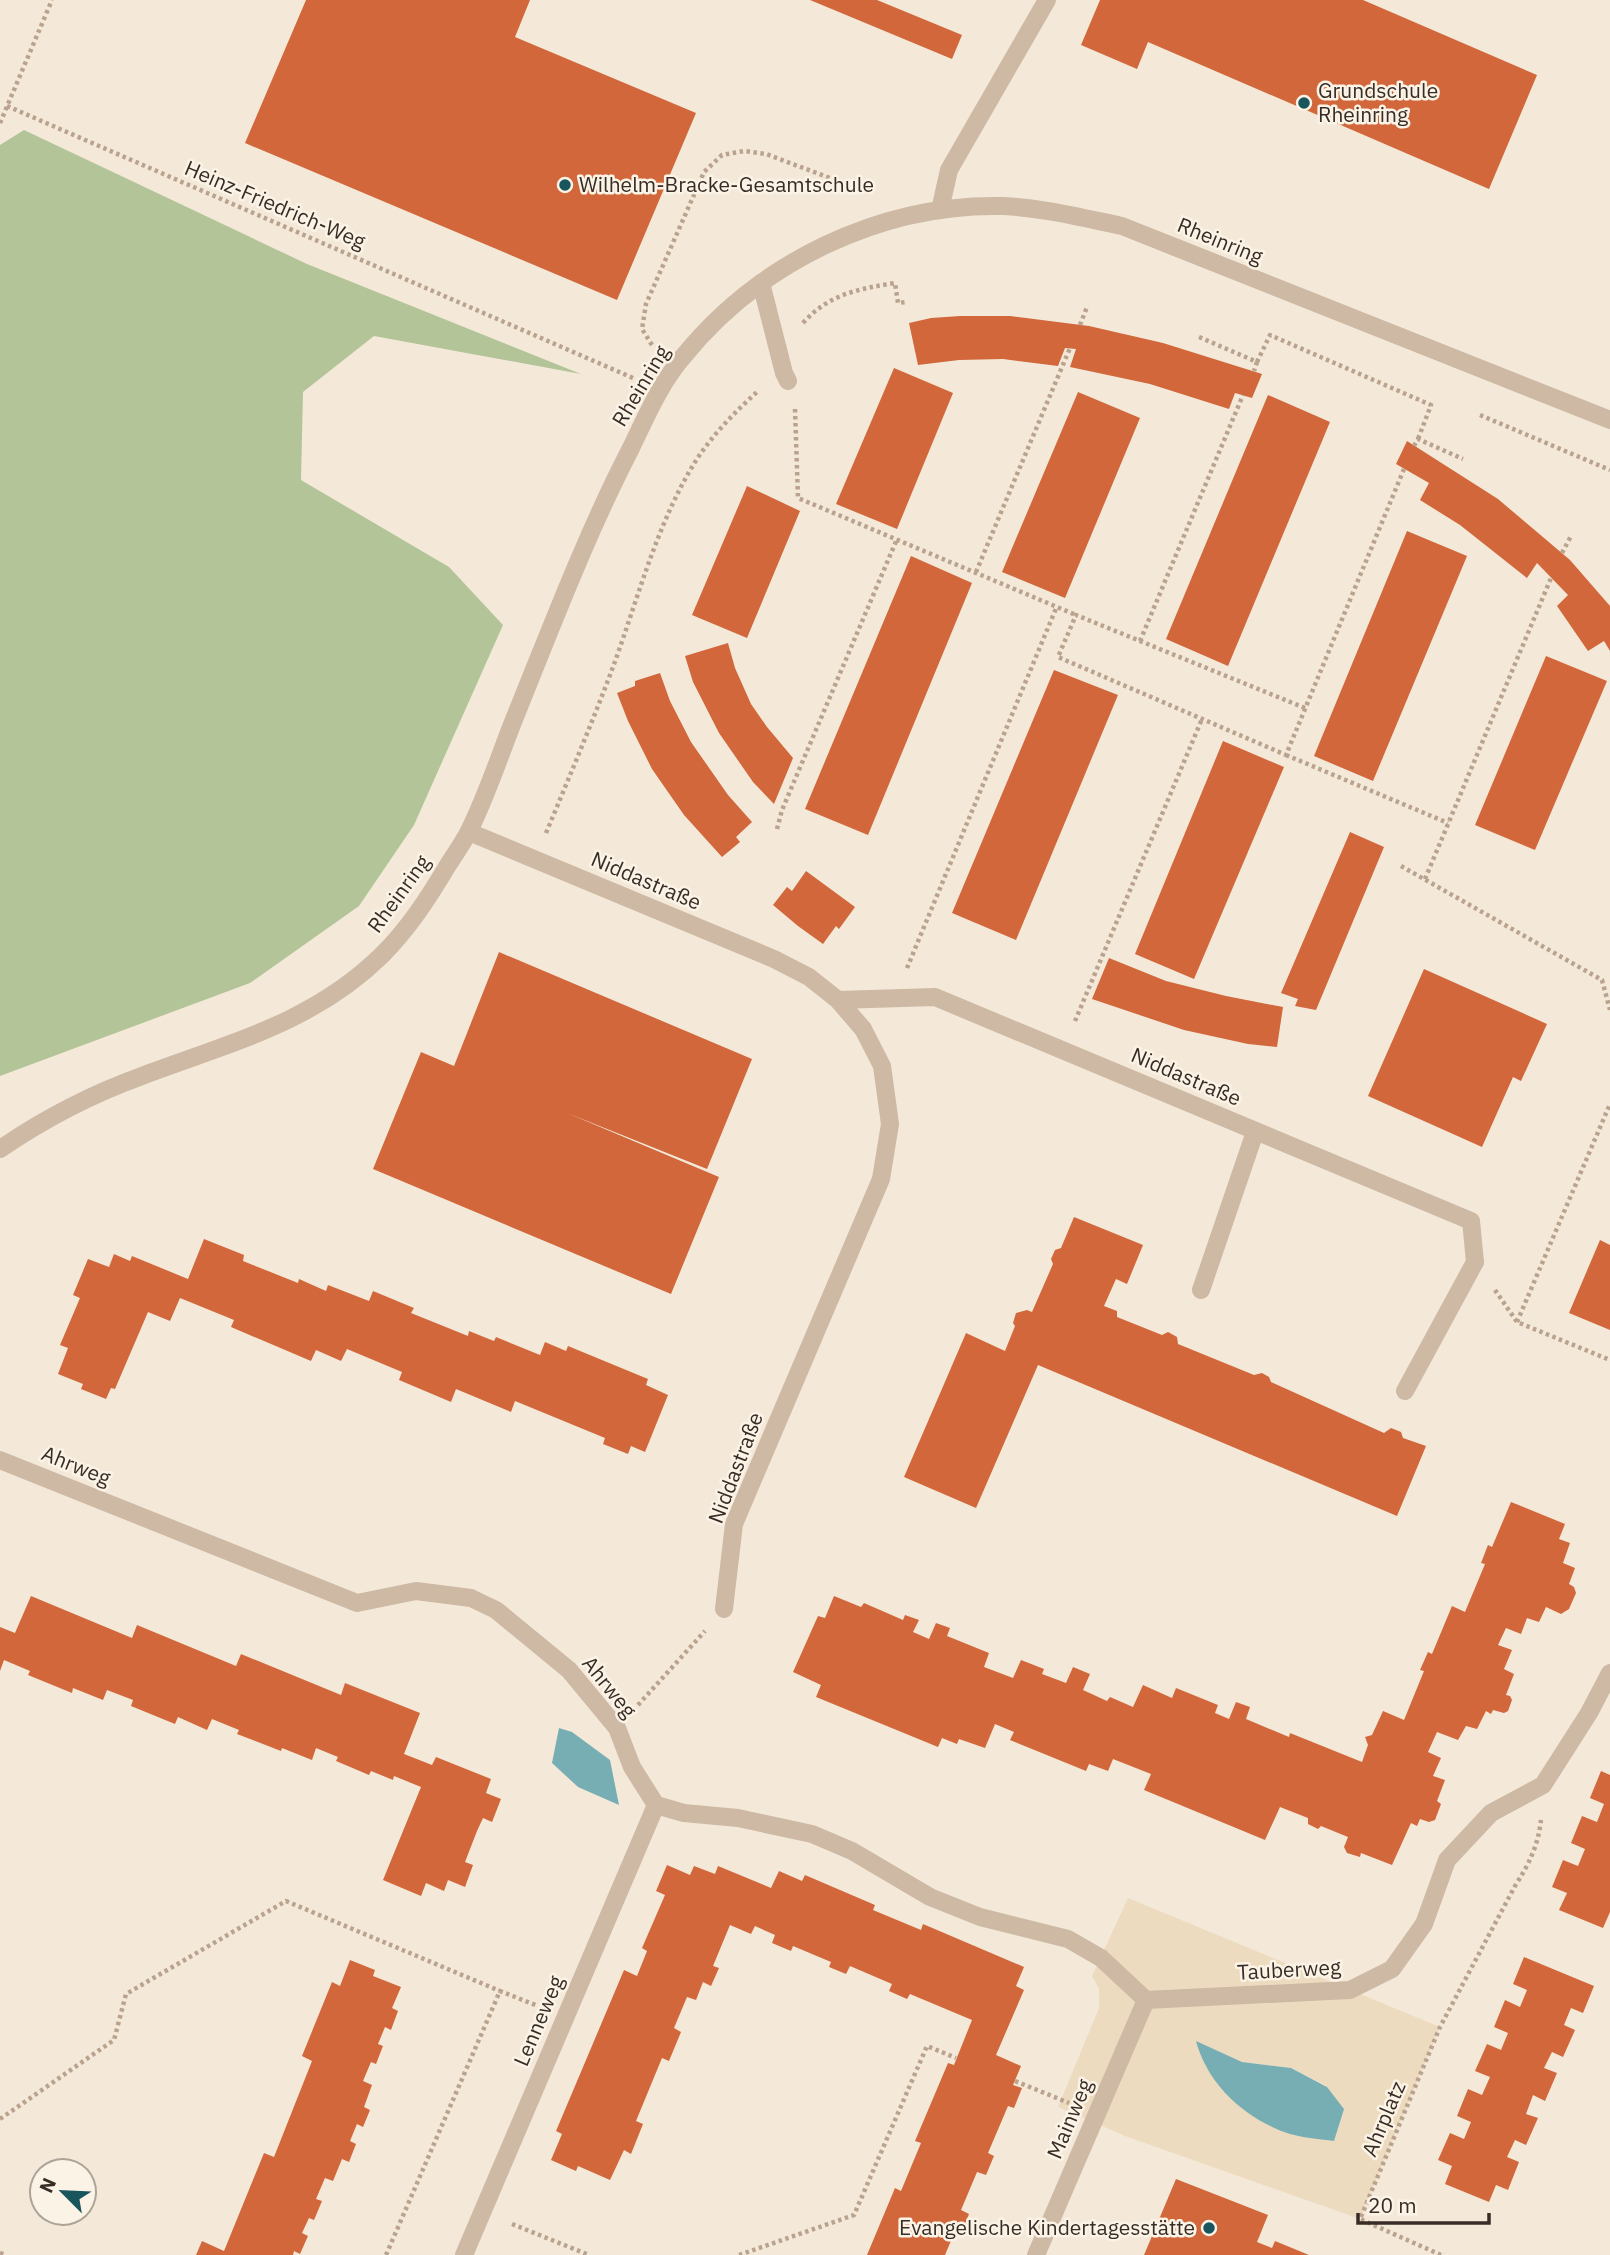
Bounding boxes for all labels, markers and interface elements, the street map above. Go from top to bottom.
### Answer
place label: Grundschule Rheinring [1318,76,1438,128]
marker: Grundschule Rheinring [1296,95,1312,111]
street label: Heinz-Friedrich-Weg [181,153,370,255]
place label: Wilhelm-Bracke-Gesamtschule [579,170,874,198]
marker: Wilhelm-Bracke-Gesamtschule [557,177,573,193]
street label: Rheinring [1173,210,1267,270]
street label: Rheinring [605,340,675,431]
street label: Niddastraße [587,844,706,916]
street label: Rheinring [360,849,436,938]
street label: Niddastraße [1127,1040,1246,1112]
street label: Niddastraße [701,1408,769,1527]
street label: Ahrweg [38,1439,115,1492]
street label: Ahrweg [576,1650,643,1723]
street label: Tauberweg [1236,1952,1342,1986]
street label: Lenneweg [506,1971,570,2070]
street label: Mainweg [1040,2074,1098,2163]
street label: Ahrplatz [1355,2076,1412,2161]
north arrow [28,2157,98,2227]
text: N [34,2174,61,2196]
scale bar [1358,2182,1489,2226]
text: 20 m [1368,2191,1417,2219]
place label: Evangelische Kindertagesstätte [899,2213,1195,2241]
marker: Evangelische Kindertagesstätte [1201,2220,1217,2236]

